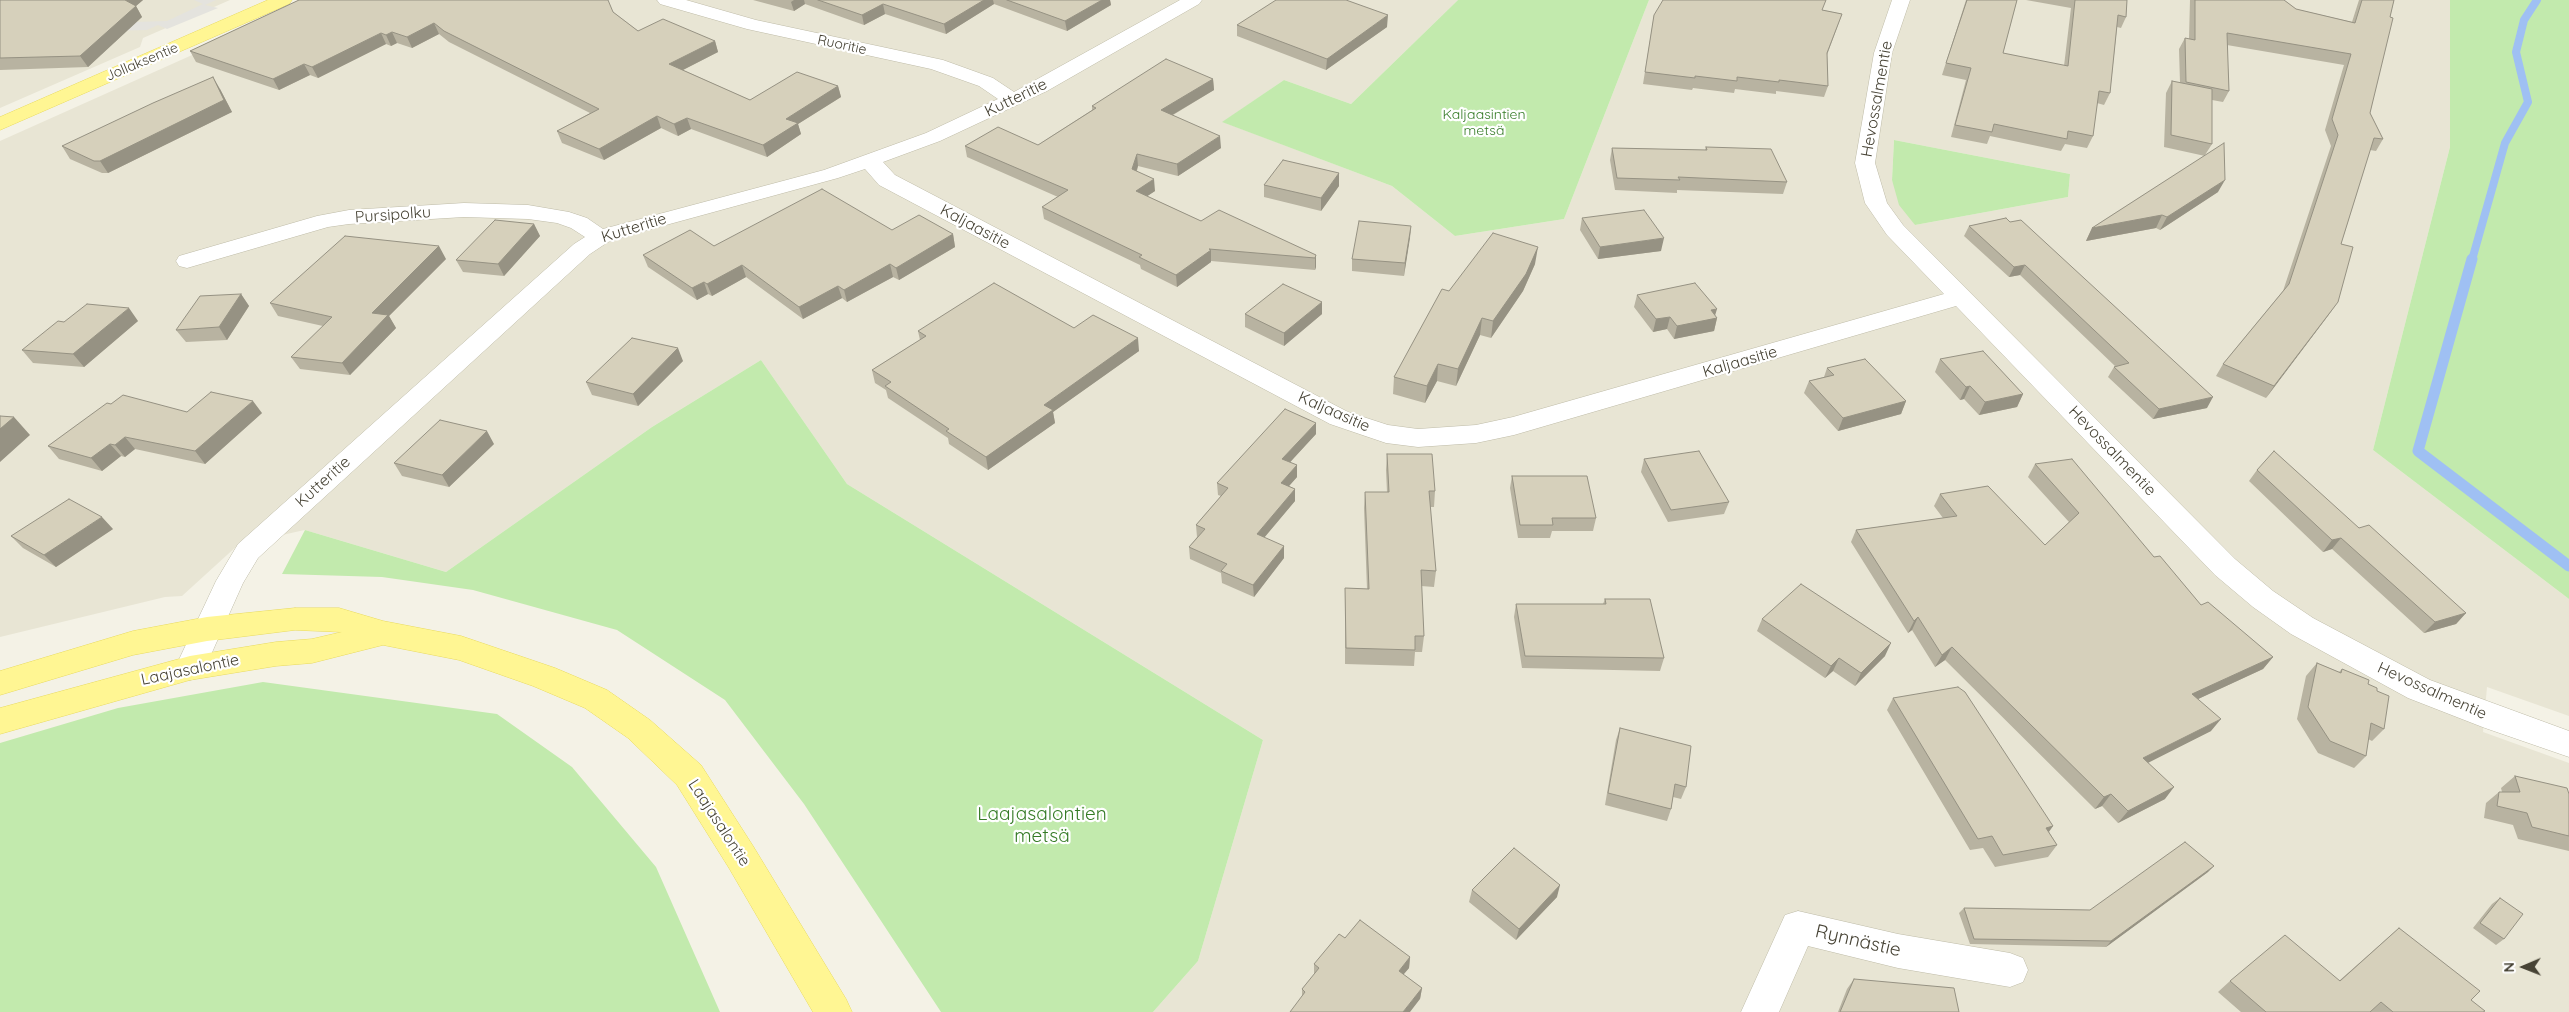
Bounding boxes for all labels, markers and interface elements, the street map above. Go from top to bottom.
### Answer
street label: Ruoritie [816,32,868,58]
street label: Jollaksentie [103,39,181,85]
street label: Hevossalmentie [1857,39,1897,159]
street label: Kutteritie [982,75,1050,121]
park label: Kaljaasintien metsä [1442,107,1526,140]
street label: Kaljaasitie [937,201,1013,253]
street label: Pursipolku [354,203,432,227]
street label: Kutteritie [599,209,669,247]
street label: Kaljaasitie [1701,342,1779,382]
street label: Kaljaasitie [1295,388,1373,436]
street label: Hevossalmentie [2064,402,2160,500]
street label: Kutteritie [292,452,354,512]
street label: Laajasalontie [139,650,241,690]
street label: Hevossalmentie [2374,658,2490,724]
street label: Laajasalontie [684,776,754,870]
park label: Laajasalontien metsä [977,803,1107,847]
street label: Rynnästie [1813,920,1903,962]
north arrow [2499,942,2549,992]
text: N [2500,962,2518,973]

